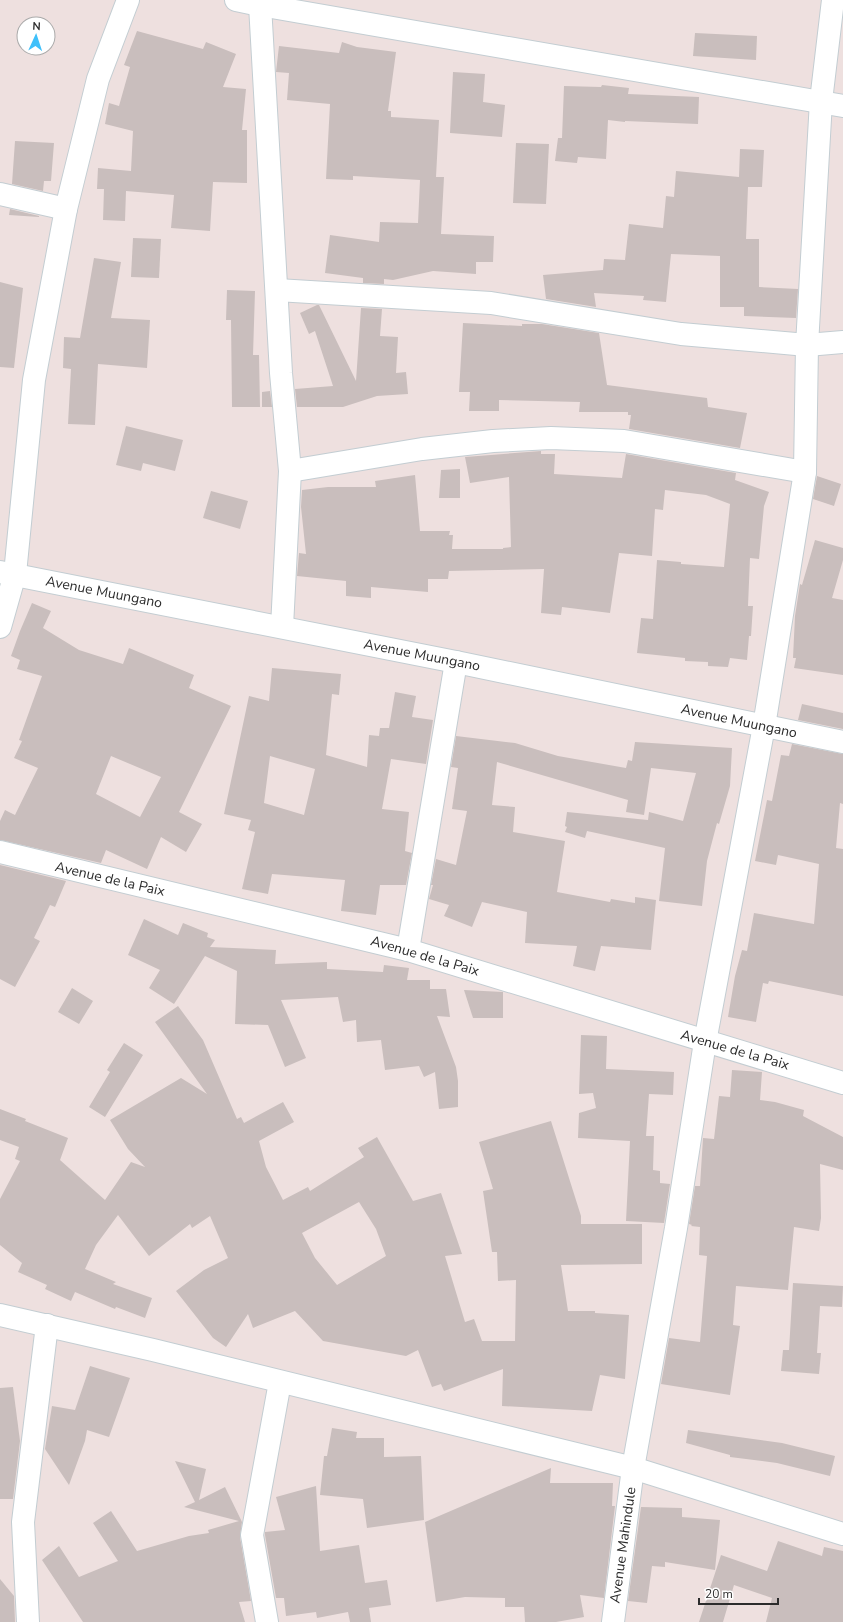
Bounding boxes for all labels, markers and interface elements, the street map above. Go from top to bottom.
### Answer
north arrow [16,16,56,56]
text: N [32,19,41,34]
street label: Avenue Muungano [44,571,164,613]
street label: Avenue Muungano [362,634,482,676]
street label: Avenue Muungano [679,699,799,743]
street label: Avenue de la Paix [53,857,167,901]
street label: Avenue de la Paix [368,931,482,981]
street label: Avenue de la Paix [678,1025,792,1075]
street label: Avenue Mahindule [605,1486,641,1604]
scale bar [699,1580,778,1606]
text: 20 m [705,1586,733,1602]

